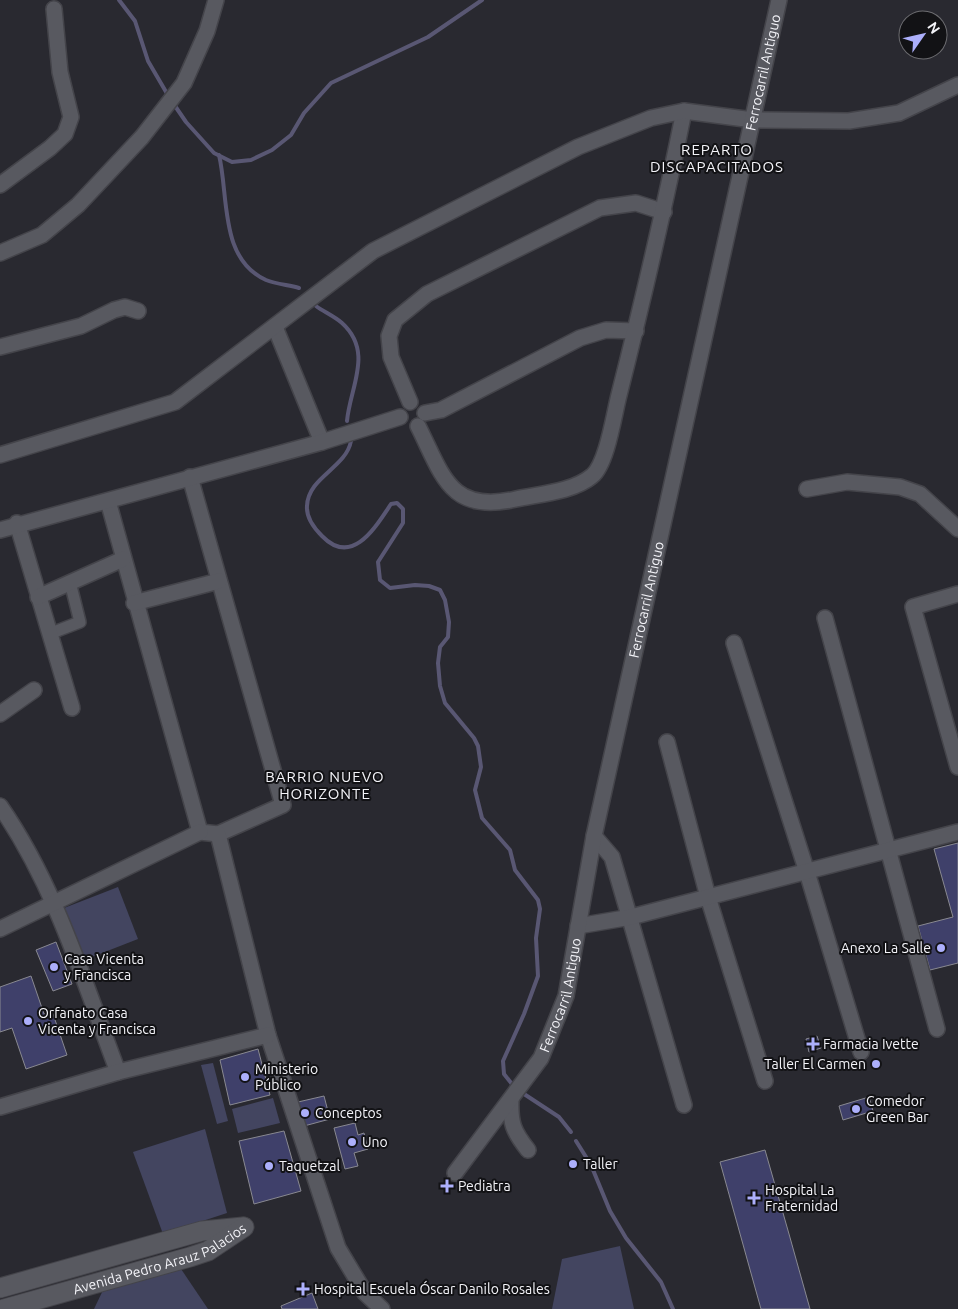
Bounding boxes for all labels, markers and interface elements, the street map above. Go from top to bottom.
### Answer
north arrow [898,10,948,60]
street label: Ferrocarril Antiguo [742,13,784,132]
text: N [924,19,943,37]
district label: REPARTO DISCAPACITADOS [650,141,784,175]
street label: Ferrocarril Antiguo [626,540,667,659]
district label: BARRIO NUEVO HORIZONTE [265,768,385,802]
street label: Ferrocarril Antiguo [536,937,584,1054]
place label: Anexo La Salle [841,940,931,956]
marker: Anexo La Salle [935,942,947,954]
place label: Casa Vicenta y Francisca [64,951,144,983]
marker: Casa Vicenta y Francisca [48,961,60,973]
place label: Orfanato Casa Vicenta y Francisca [38,1005,156,1037]
marker: Orfanato Casa Vicenta y Francisca [22,1015,34,1027]
place label: Farmacia Ivette [823,1036,919,1052]
marker: Farmacia Ivette [807,1038,819,1050]
place label: Taller El Carmen [764,1056,866,1072]
marker: Taller El Carmen [870,1058,882,1070]
place label: Ministerio Público [255,1061,318,1093]
marker: Ministerio Público [239,1071,251,1083]
place label: Comedor Green Bar [866,1093,929,1125]
marker: Comedor Green Bar [850,1103,862,1115]
place label: Conceptos [315,1105,382,1121]
marker: Conceptos [299,1107,311,1119]
place label: Uno [362,1134,388,1150]
marker: Uno [346,1136,358,1148]
place label: Taller [583,1156,618,1172]
place label: Taquetzal [279,1158,340,1174]
marker: Taller [567,1158,579,1170]
marker: Taquetzal [263,1160,275,1172]
place label: Pediatra [458,1178,511,1194]
marker: Pediatra [440,1179,454,1193]
place label: Hospital La Fraternidad [765,1182,838,1214]
marker: Hospital La Fraternidad [747,1191,761,1205]
street label: Avenida Pedro Arauz Palacios [71,1220,249,1297]
place label: Hospital Escuela Óscar Danilo Rosales [314,1280,550,1297]
marker: Hospital Escuela Óscar Danilo Rosales [296,1282,310,1296]

